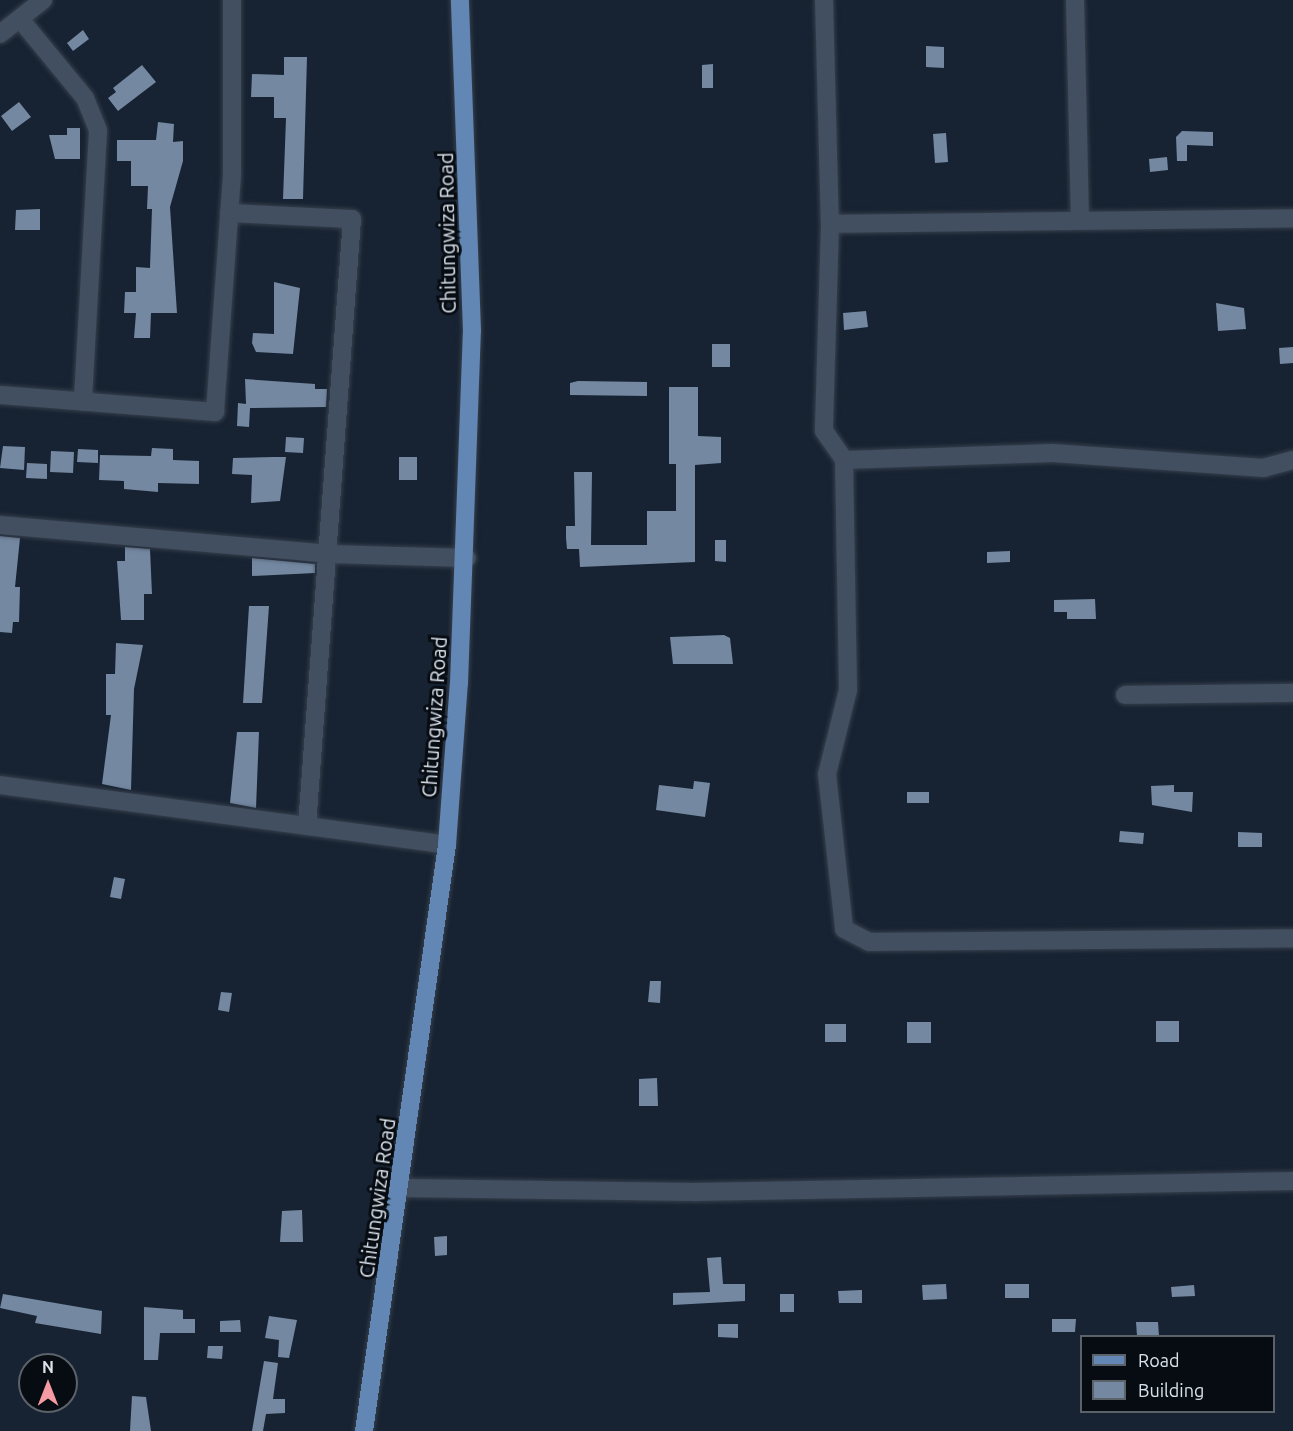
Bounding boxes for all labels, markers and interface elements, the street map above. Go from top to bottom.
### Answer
street label: Chitungwiza Road [434,152,460,314]
street label: Chitungwiza Road [416,636,452,798]
street label: Chitungwiza Road [354,1117,400,1279]
legend [1080,1335,1275,1413]
text: Road [1138,1350,1180,1370]
north arrow [18,1353,78,1413]
text: N [42,1358,54,1376]
text: Building [1138,1380,1204,1400]

